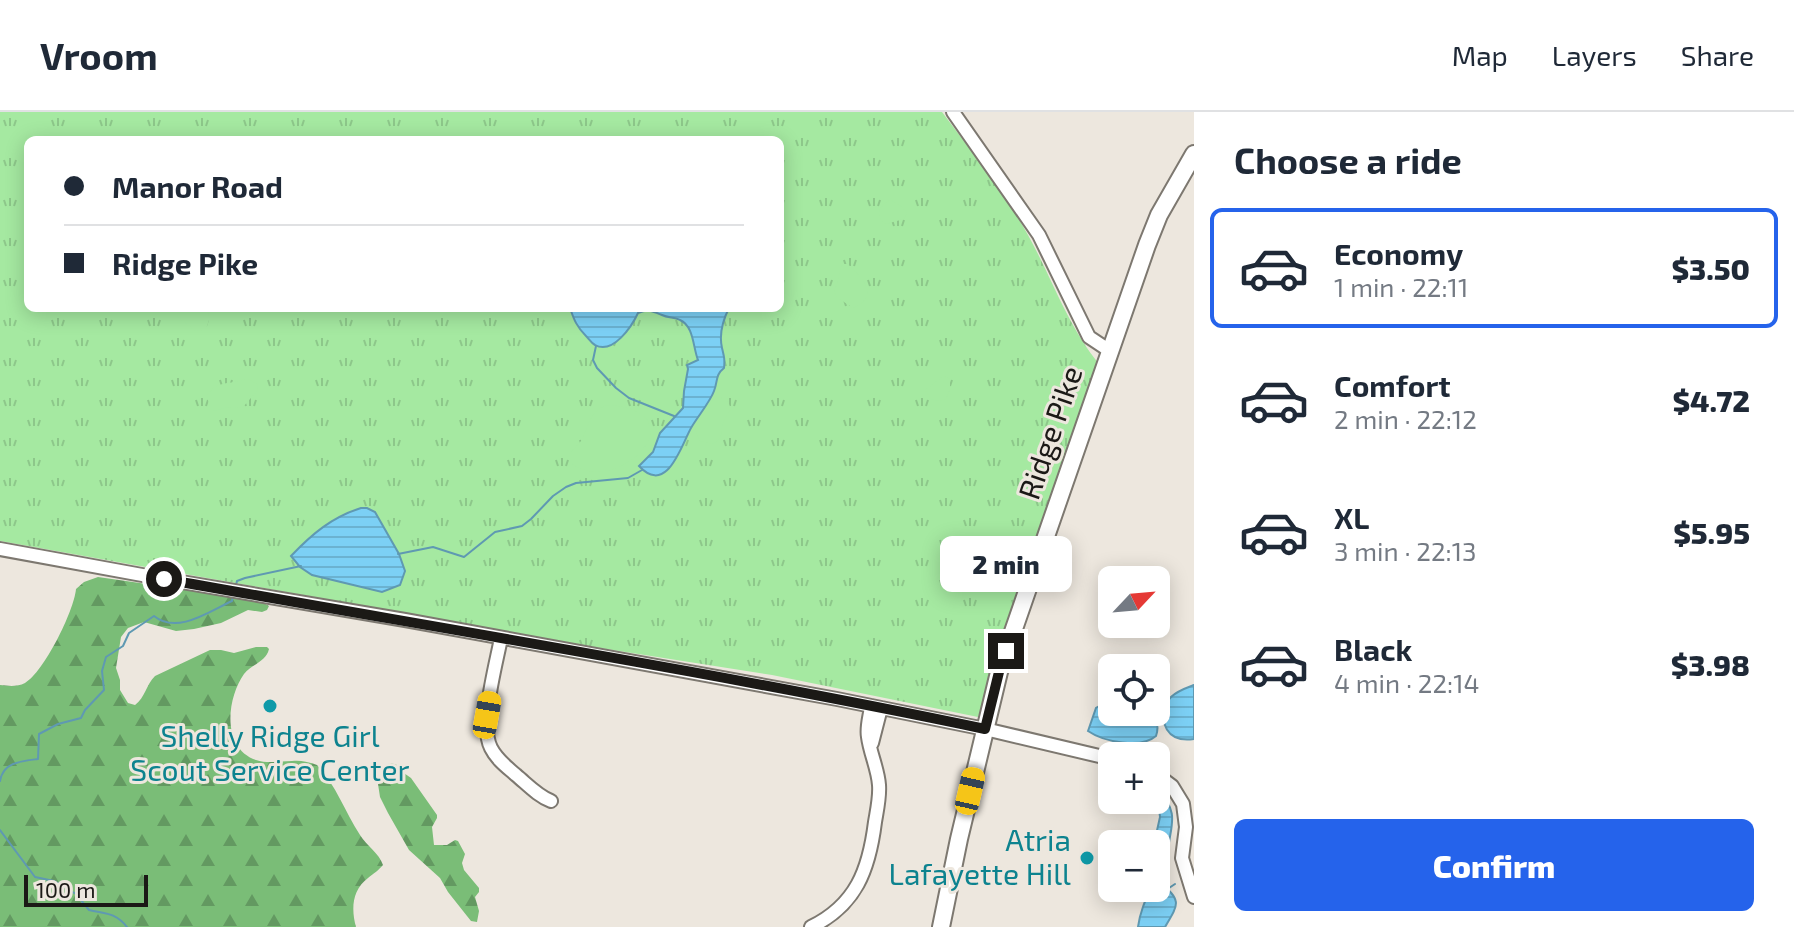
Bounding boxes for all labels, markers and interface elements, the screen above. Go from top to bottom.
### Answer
text: Vroom [40,32,158,78]
text: Map [1452,38,1508,72]
text: Layers [1552,38,1637,72]
text: Share [1681,38,1754,72]
text: Choose a ride [1234,138,1462,181]
text: Manor Road [112,168,283,204]
icon: car [1238,232,1310,304]
text: Economy [1334,235,1463,271]
text: Ridge Pike [112,245,258,281]
text: $3.50 [1671,250,1750,286]
text: 1 min · 22:11 [1334,271,1468,302]
street label: Ridge Pike [1010,361,1089,504]
icon: car [1238,364,1310,436]
text: Comfort [1334,367,1451,403]
text: $4.72 [1672,382,1750,418]
text: 2 min · 22:12 [1334,403,1477,434]
icon: car [1238,496,1310,568]
text: XL [1334,499,1369,535]
text: $5.95 [1673,514,1750,550]
callout: 2 min [940,535,1072,591]
text: 3 min · 22:13 [1334,535,1476,566]
text: 2 min [972,548,1040,579]
route start [146,561,182,597]
north arrow [1098,566,1170,638]
map controls [1098,566,1170,902]
icon: car [1238,628,1310,700]
text: Black [1334,631,1412,667]
route end [988,633,1024,669]
text: $3.98 [1671,646,1750,682]
button: locate [1098,654,1170,726]
text: 4 min · 22:14 [1334,667,1480,698]
car [471,689,503,741]
marker: Shelly Ridge Girl Scout Service Center [261,697,279,715]
place label: Shelly Ridge Girl Scout Service Center [130,717,410,787]
button: + [1098,742,1170,814]
car [953,765,987,817]
button: Confirm [1234,819,1754,911]
place label: Atria Lafayette Hill [888,821,1071,891]
button: − [1098,830,1170,902]
marker: Atria Lafayette Hill [1078,849,1096,867]
scale bar [24,871,148,907]
text: 100 m [36,876,95,902]

